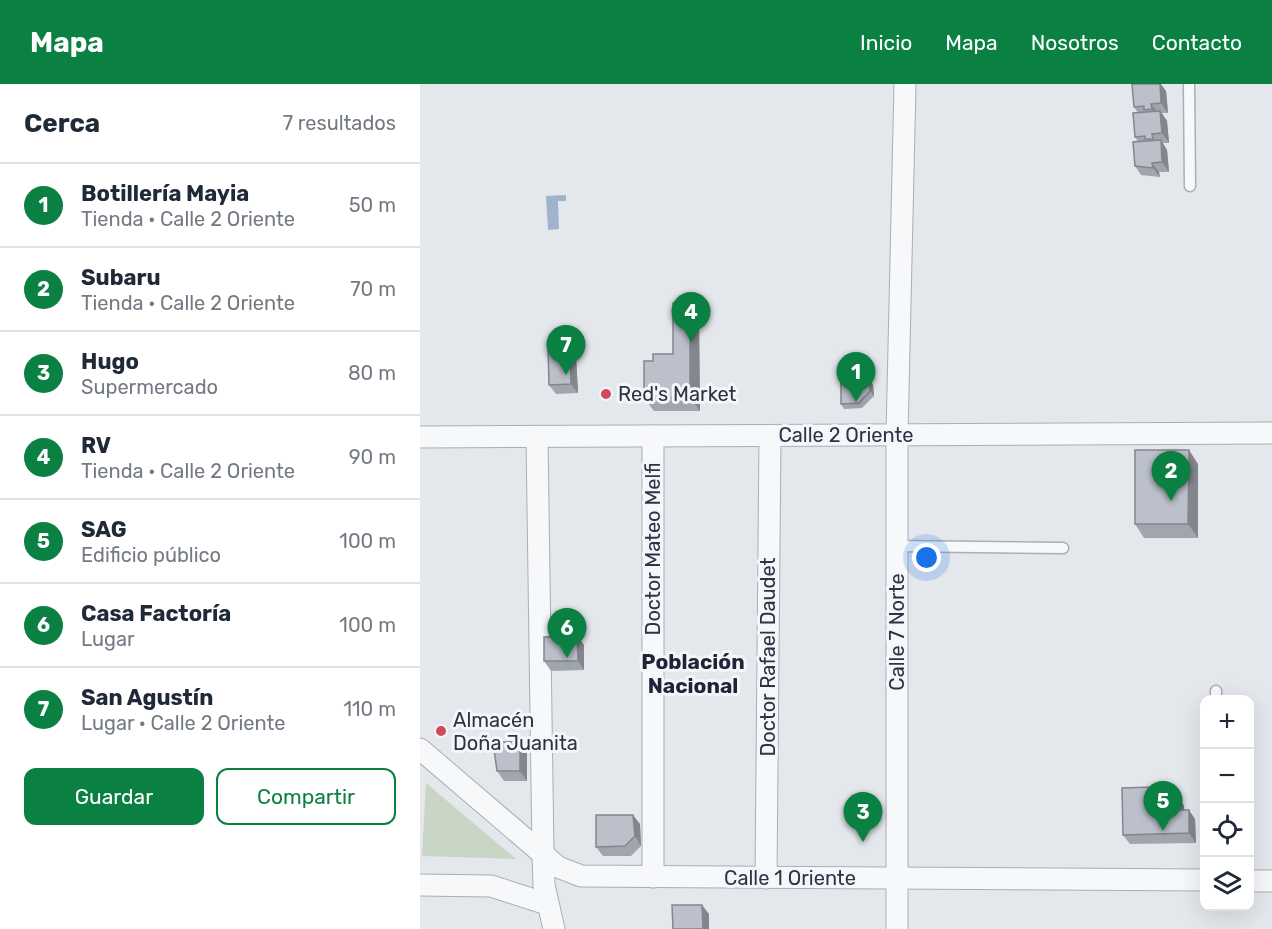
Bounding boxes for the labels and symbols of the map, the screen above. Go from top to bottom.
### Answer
pin: 4 [672,292,710,342]
pin: 7 [546,326,586,375]
pin: 1 [836,352,876,402]
place label: Red's Market [618,382,737,406]
marker: Red's Market [599,387,613,401]
street label: Calle 2 Oriente [779,423,914,447]
pin: 2 [1152,452,1191,501]
street label: Doctor Mateo Melfi [641,463,665,635]
your location [912,543,941,572]
street label: Doctor Rafael Daudet [756,557,780,756]
street label: Calle 7 Norte [885,573,909,691]
pin: 6 [548,608,586,658]
district label: Población Nacional [641,649,745,698]
place label: Almacén Doña Juanita [453,708,578,755]
marker: Almacén Doña Juanita [434,724,448,738]
pin: 5 [1144,782,1182,831]
pin: 3 [844,792,882,842]
street label: Calle 1 Oriente [724,866,856,890]

